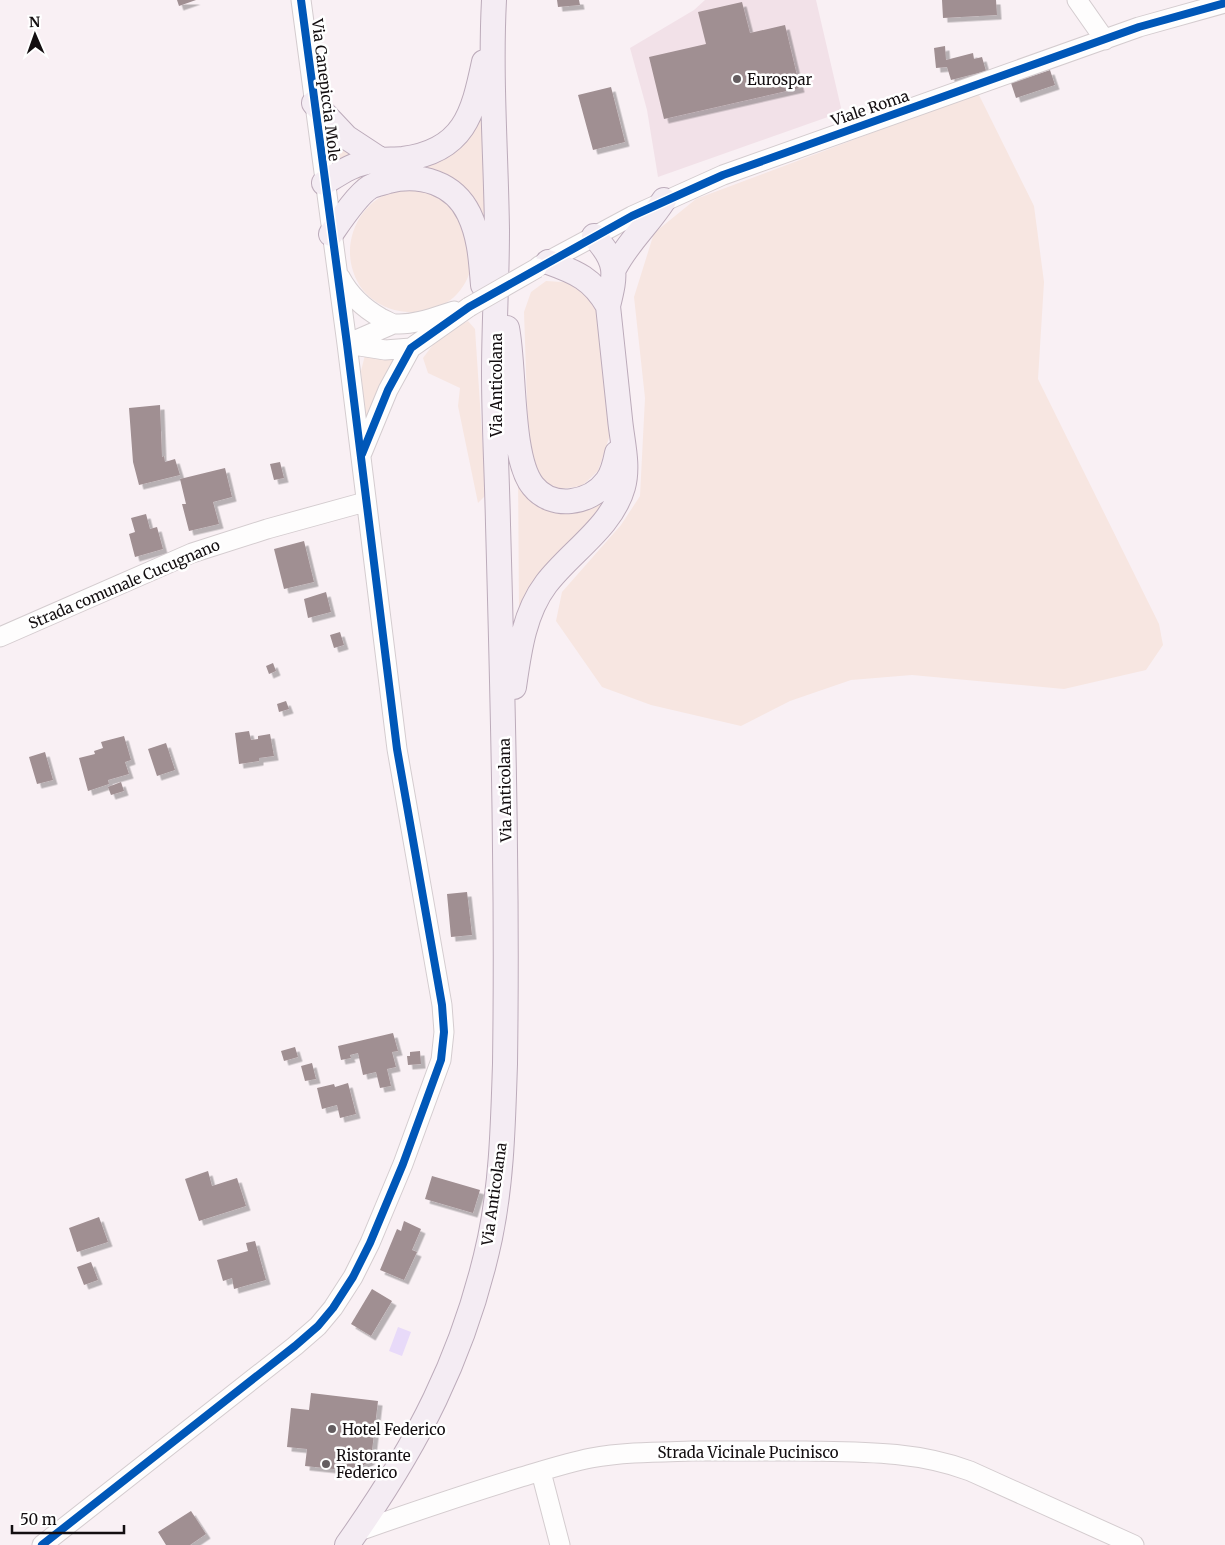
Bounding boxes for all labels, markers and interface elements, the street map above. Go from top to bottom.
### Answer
north arrow [10,10,60,60]
text: N [29,13,40,31]
street label: Via Canepiccia Mole [308,17,344,162]
place label: Eurospar [747,70,812,89]
marker: Eurospar [731,73,743,85]
street label: Viale Roma [828,86,911,130]
street label: Via Anticolana [487,333,506,438]
street label: Strada comunale Cucugnano [25,535,223,633]
street label: Via Anticolana [495,738,515,843]
street label: Via Anticolana [477,1141,511,1248]
place label: Hotel Federico [342,1420,446,1439]
marker: Hotel Federico [326,1423,338,1435]
street label: Strada Vicinale Pucinisco [657,1443,839,1462]
place label: Ristorante Federico [336,1446,411,1482]
marker: Ristorante Federico [320,1458,332,1470]
scale bar [12,1502,125,1534]
text: 50 m [20,1510,57,1529]

